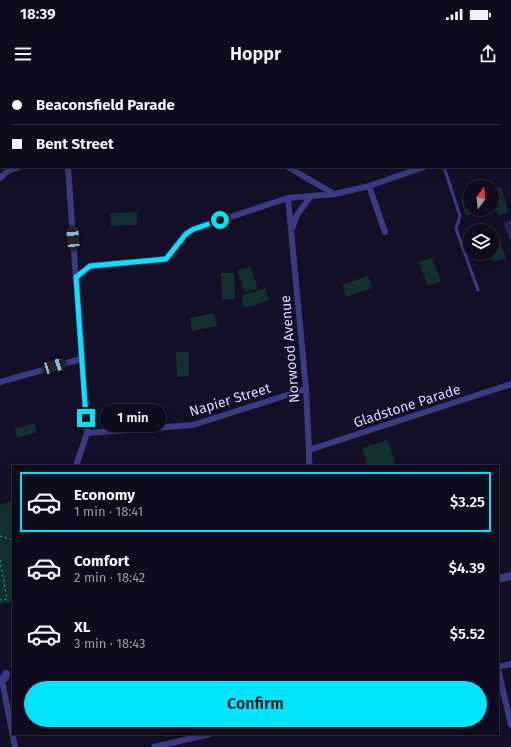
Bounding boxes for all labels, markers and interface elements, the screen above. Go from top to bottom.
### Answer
text: 18:39 [20,5,56,23]
icon: menu [12,43,34,65]
text: Hoppr [230,43,281,65]
icon: share [477,43,499,65]
text: Beaconsfield Parade [36,96,175,114]
text: Bent Street [36,135,114,153]
north arrow [463,180,499,216]
map controls [463,180,499,260]
route start [211,211,229,229]
button: layers [463,224,499,260]
car [66,226,80,250]
street label: Norwood Avenue [277,294,303,404]
car [41,357,67,375]
street label: Napier Street [187,379,274,420]
street label: Gladstone Parade [351,381,463,431]
callout: 1 min [100,404,166,432]
route end [77,409,95,427]
text: 1 min [117,410,149,425]
icon: car [26,484,62,520]
text: Economy [74,486,135,504]
text: $3.25 [450,493,485,511]
text: 1 min · 18:41 [74,504,143,519]
icon: car [26,550,62,586]
text: Comfort [74,552,130,570]
text: $4.39 [449,559,485,577]
text: 2 min · 18:42 [74,570,145,585]
icon: car [26,616,62,652]
text: XL [74,618,90,636]
text: $5.52 [450,625,485,643]
text: 3 min · 18:43 [74,636,145,651]
button: Confirm [24,681,487,727]

